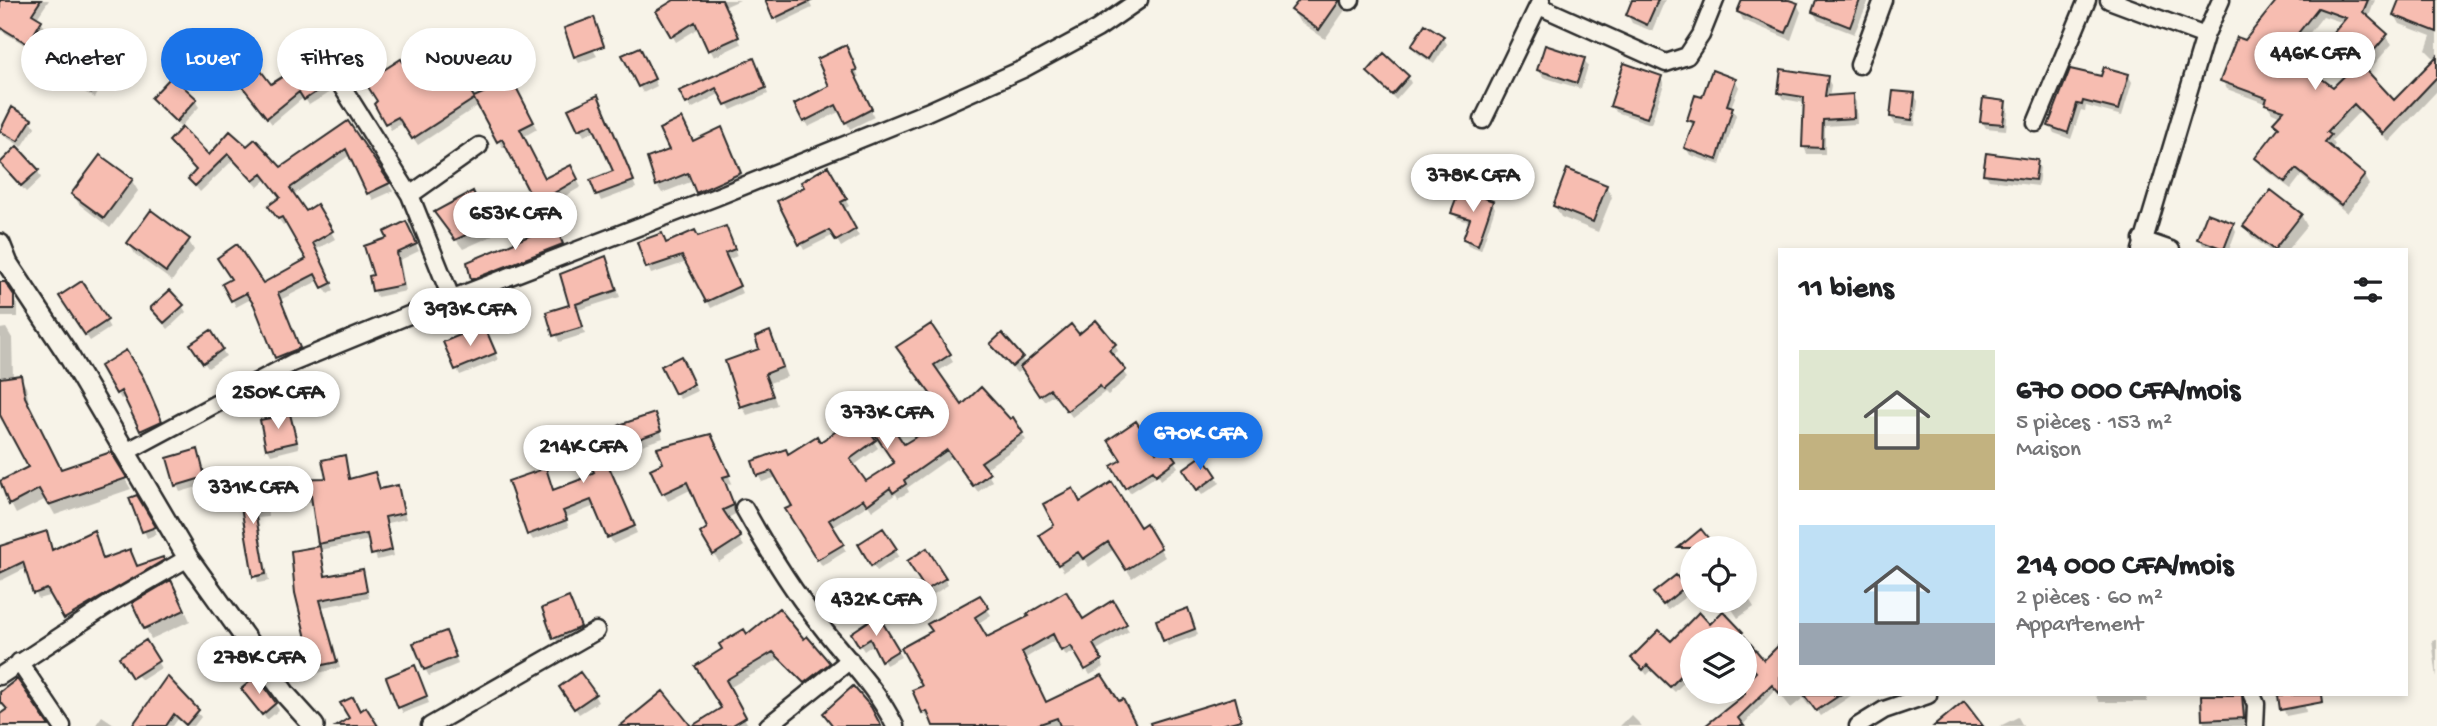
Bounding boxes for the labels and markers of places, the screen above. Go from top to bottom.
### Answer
pin: 446K CFA [2243,32,2387,92]
pin: 378K CFA [1401,154,1545,214]
pin: 653K CFA [443,192,587,252]
pin: 393K CFA [398,288,542,348]
pin: 250K CFA [206,372,350,431]
pin: 373K CFA [815,392,959,451]
pin: 670K CFA [1128,412,1272,472]
pin: 214K CFA [511,426,655,485]
pin: 331K CFA [181,466,325,526]
pin: 432K CFA [804,578,948,638]
pin: 278K CFA [187,636,331,696]

